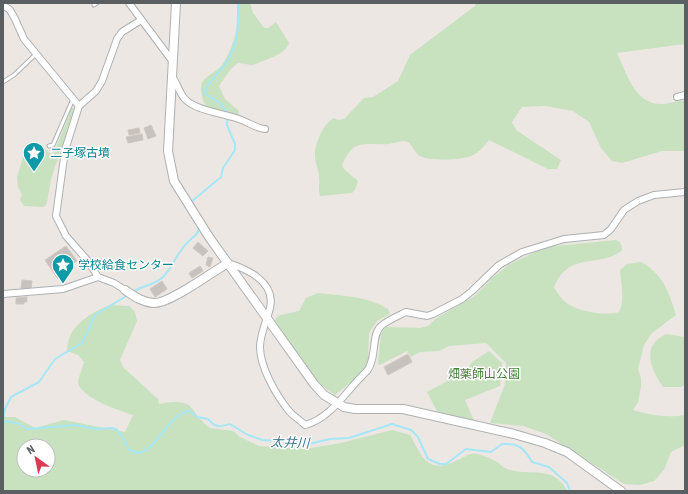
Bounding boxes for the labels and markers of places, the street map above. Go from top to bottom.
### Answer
place icon: 二子塚古墳 [21,140,47,173]
place label: 二子塚古墳 [50,146,110,160]
place icon: 学校給食センター [50,252,76,285]
place label: 学校給食センター [78,258,174,272]

